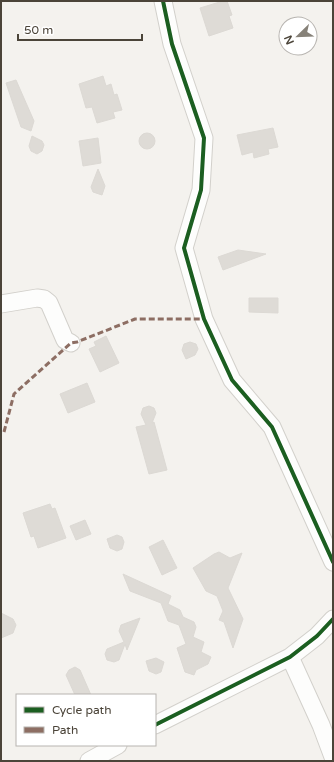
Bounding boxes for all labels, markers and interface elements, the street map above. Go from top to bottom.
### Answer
scale bar [18,16,142,42]
north arrow [278,16,318,56]
text: 50 m [24,23,53,37]
text: N [282,33,297,46]
legend [16,694,156,746]
text: Cycle path [52,703,111,717]
text: Path [52,723,78,737]

